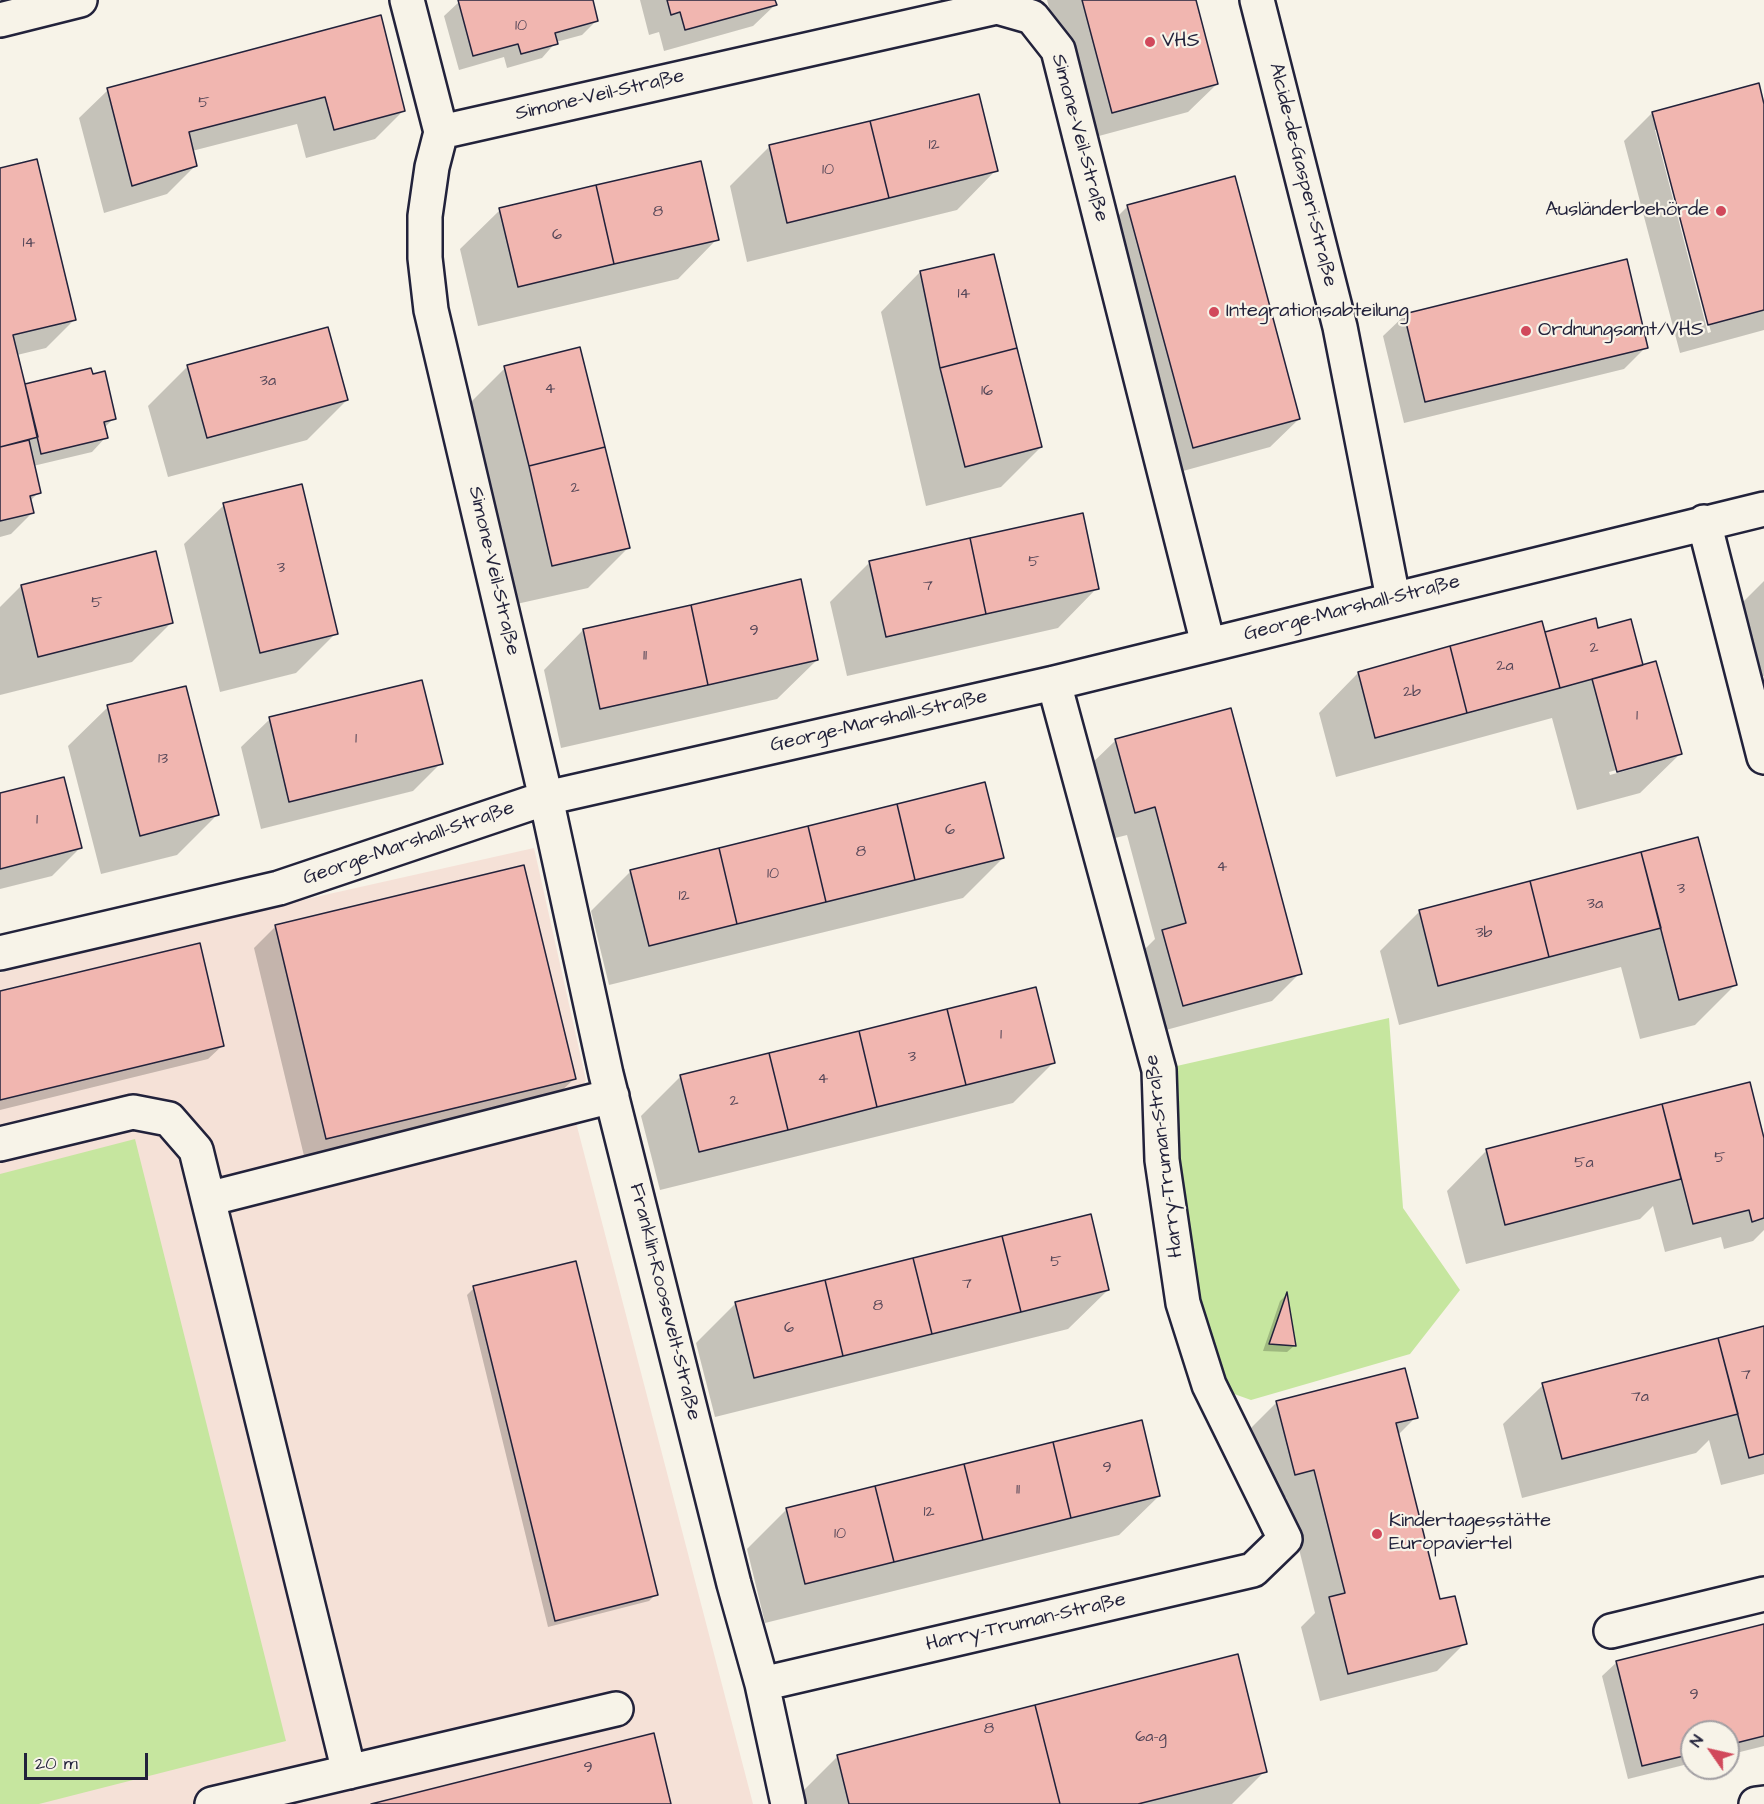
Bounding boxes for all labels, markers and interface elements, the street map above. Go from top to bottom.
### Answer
house number: 10 [515,17,527,37]
place label: VHS [1162,30,1200,54]
marker: VHS [1143,35,1157,49]
street label: Simone-Veil-Straße [1045,52,1113,224]
street label: Alcide-de-Gasperi-Straße [1263,61,1341,289]
street label: Simone-Veil-Straße [513,65,687,127]
house number: 5 [198,94,210,114]
house number: 12 [928,136,940,156]
house number: 10 [822,161,834,181]
place label: Ausländerbehörde [1545,199,1709,223]
house number: 8 [653,203,663,223]
marker: Ausländerbehörde [1714,204,1728,218]
house number: 6 [552,226,562,246]
house number: 14 [23,234,35,254]
house number: 14 [958,285,970,305]
place label: Integrationsabteilung [1226,300,1409,324]
marker: Integrationsabteilung [1207,305,1221,319]
place label: Ordnungsamt/VHS [1538,319,1704,343]
marker: Ordnungsamt/VHS [1519,324,1533,338]
house number: 3a [260,372,276,392]
house number: 4 [545,380,555,400]
house number: 16 [981,382,993,402]
house number: 2 [570,479,580,499]
street label: Simone-Veil-Straße [462,484,524,658]
house number: 5 [1028,553,1040,573]
house number: 3 [277,559,285,579]
street label: George-Marshall-Straße [1241,571,1463,647]
house number: 7 [923,577,933,597]
house number: 5 [91,594,103,614]
house number: 9 [749,622,759,642]
house number: 2 [1589,639,1599,659]
house number: 11 [643,647,647,667]
house number: 2a [1496,657,1514,677]
house number: 2b [1403,683,1421,703]
street label: George-Marshall-Straße [768,685,990,759]
house number: 1 [1636,707,1638,727]
house number: 1 [355,730,357,750]
house number: 13 [158,750,168,770]
street label: George-Marshall-Straße [300,797,518,891]
house number: 1 [36,811,38,831]
house number: 6 [945,821,955,841]
house number: 8 [856,843,866,863]
house number: 4 [1217,858,1227,878]
house number: 10 [767,865,779,885]
house number: 3 [1677,880,1685,900]
house number: 12 [678,887,690,907]
house number: 3a [1587,895,1603,915]
house number: 3b [1475,924,1493,944]
house number: 1 [1000,1026,1002,1046]
house number: 3 [908,1048,916,1068]
street label: Harry-Truman-Straße [1141,1053,1189,1259]
house number: 4 [818,1070,828,1090]
house number: 2 [729,1092,739,1112]
house number: 5 [1714,1149,1726,1169]
house number: 5a [1574,1154,1594,1174]
street label: Franklin-Roosevelt-Straße [623,1181,705,1423]
house number: 5 [1050,1253,1062,1273]
house number: 7 [962,1275,972,1295]
house number: 8 [873,1297,883,1317]
house number: 6 [784,1319,794,1339]
house number: 7 [1741,1366,1751,1386]
house number: 7a [1631,1388,1649,1408]
house number: 9 [1102,1459,1112,1479]
house number: 11 [1016,1481,1020,1501]
house number: 12 [923,1503,935,1523]
place label: Kindertagesstätte Europaviertel [1389,1510,1551,1557]
house number: 10 [834,1525,846,1545]
marker: Kindertagesstätte Europaviertel [1370,1527,1384,1541]
street label: Harry-Truman-Straße [924,1588,1128,1658]
house number: 9 [1689,1686,1699,1706]
house number: 8 [984,1720,994,1740]
north arrow [1680,1720,1740,1780]
house number: 6a-g [1135,1728,1167,1748]
text: N [1685,1731,1709,1751]
scale bar [27,1741,152,1779]
text: 20 m [35,1751,78,1776]
house number: 9 [583,1759,593,1779]

